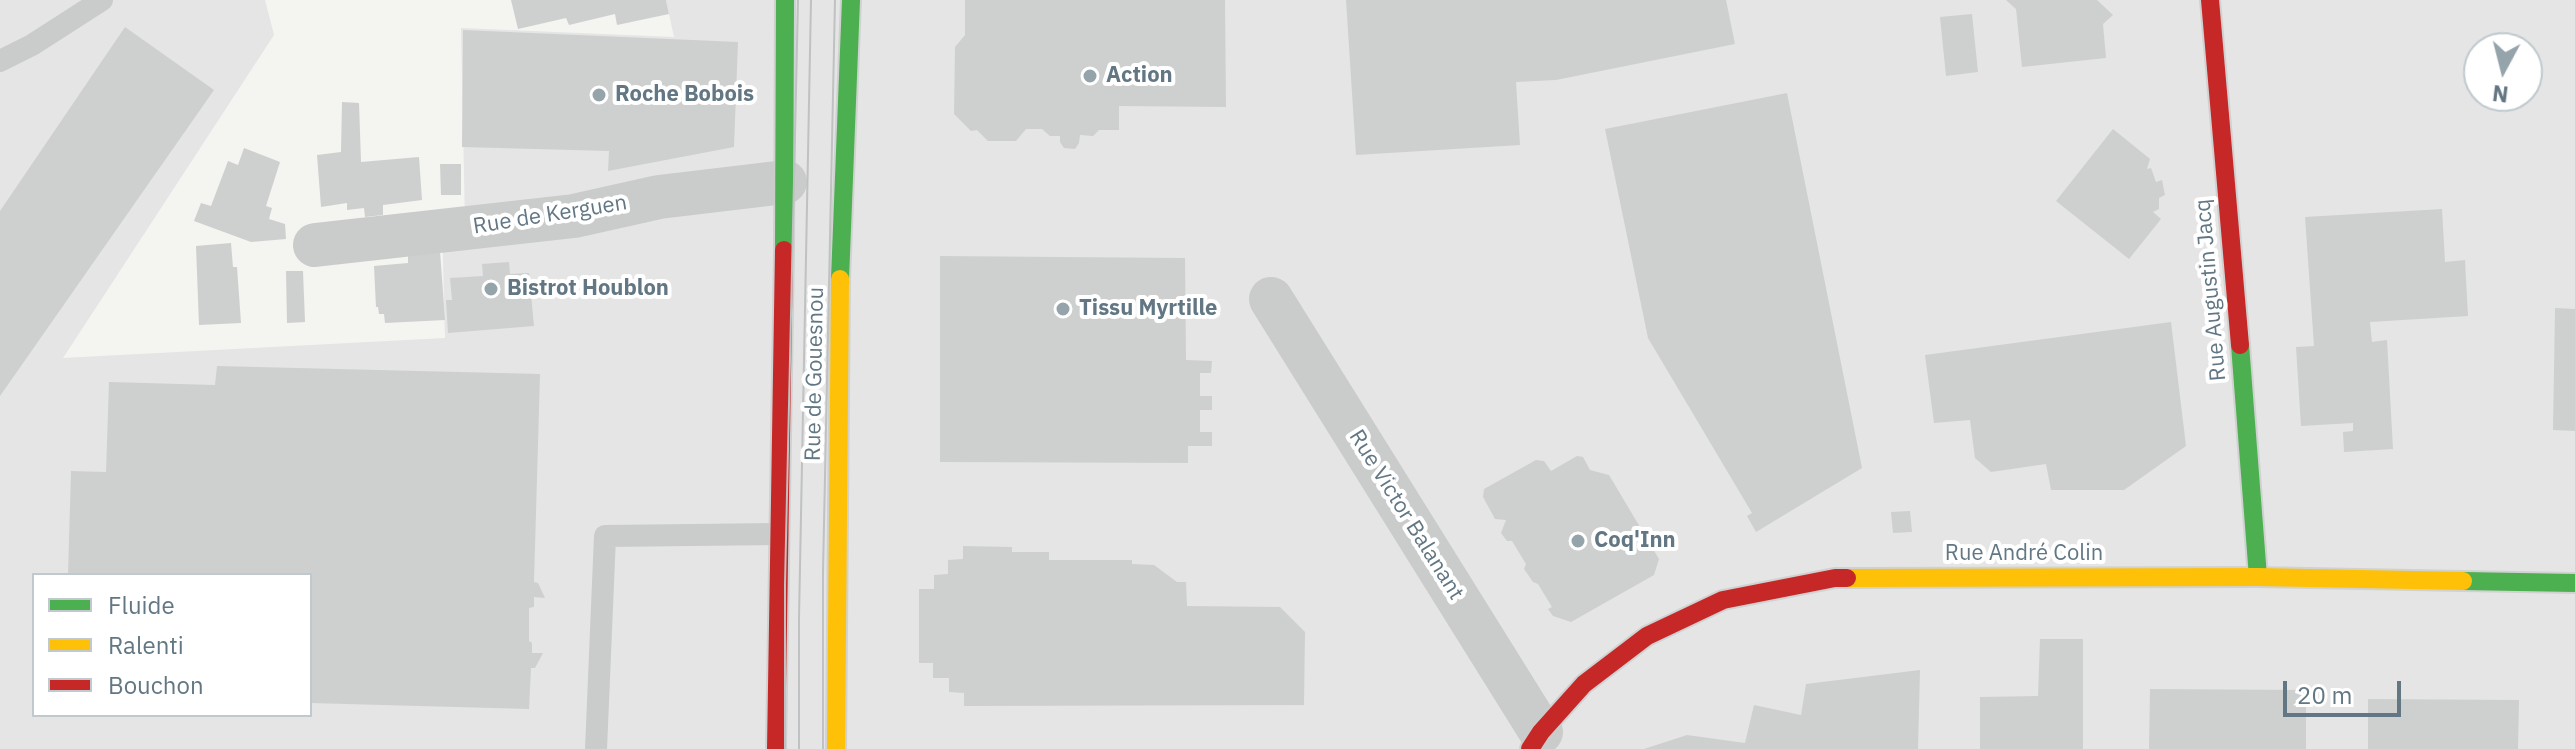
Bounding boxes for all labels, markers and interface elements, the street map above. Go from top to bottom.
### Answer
north arrow [2463,32,2543,112]
place label: Action [1106,63,1173,89]
marker: Action [1081,67,1099,85]
text: N [2491,79,2510,110]
place label: Roche Bobois [615,82,754,108]
marker: Roche Bobois [590,86,608,104]
street label: Rue de Kerguen [471,190,629,240]
street label: Rue Augustin Jacq [2190,198,2232,382]
place label: Bistrot Houblon [507,276,669,302]
marker: Bistrot Houblon [482,280,500,298]
street label: Rue de Gouesnou [800,287,830,461]
place label: Tissu Myrtille [1079,296,1217,322]
marker: Tissu Myrtille [1054,300,1072,318]
street label: Rue Victor Balanant [1343,425,1469,605]
place label: Coq'Inn [1594,528,1676,554]
marker: Coq'Inn [1569,532,1587,550]
street label: Rue André Colin [1945,541,2103,567]
legend [32,573,312,717]
text: Fluide [108,589,175,621]
text: Ralenti [108,629,184,661]
scale bar [2287,665,2405,715]
text: Bouchon [108,669,204,701]
text: 20 m [2297,679,2352,711]

